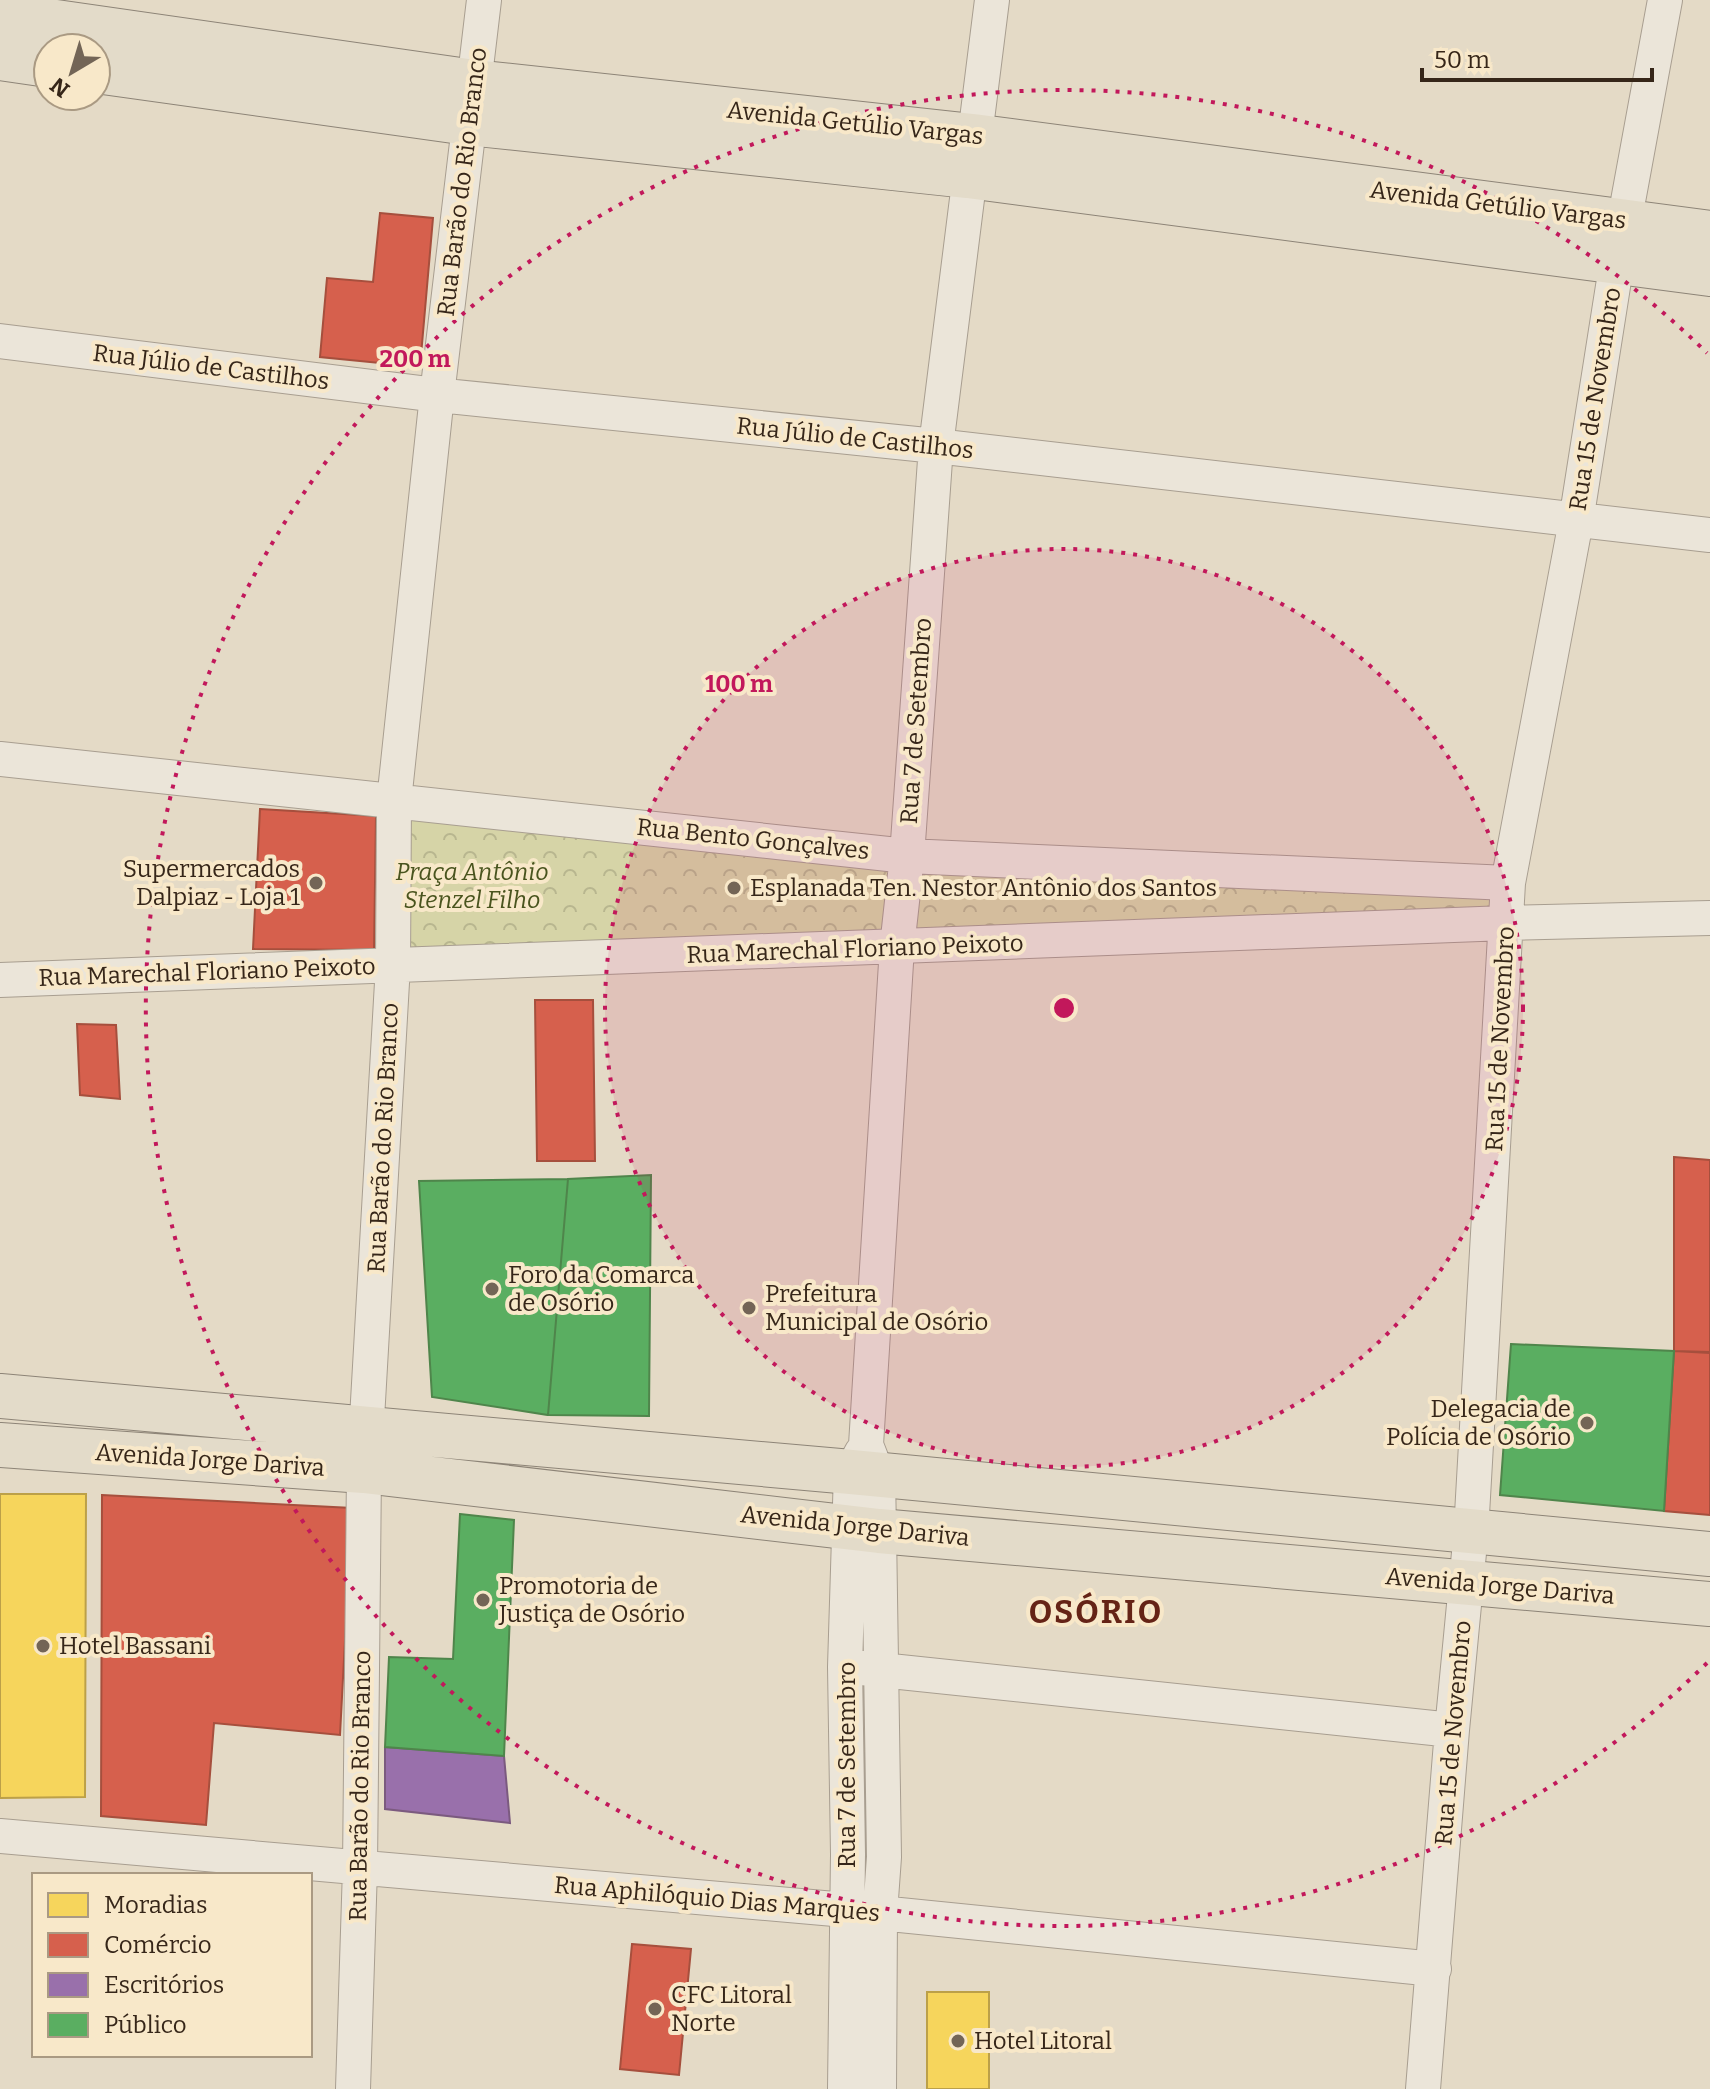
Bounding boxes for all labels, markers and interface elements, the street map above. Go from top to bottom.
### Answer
north arrow [32,32,112,112]
scale bar [1422,32,1652,82]
street label: Rua Barão do Rio Branco [432,46,492,318]
text: 50 m [1434,46,1490,74]
text: N [45,71,75,103]
street label: Avenida Getúlio Vargas [725,96,985,150]
street label: Avenida Getúlio Vargas [1368,175,1628,235]
street label: Rua 15 de Novembro [1564,285,1626,513]
street label: Rua Júlio de Castilhos [91,339,331,395]
text: 200 m [379,345,451,373]
street label: Rua Júlio de Castilhos [735,412,975,464]
street label: Rua 7 de Setembro [895,617,937,825]
text: 100 m [705,670,773,698]
street label: Rua Bento Gonçalves [635,813,871,865]
place label: Supermercados Dalpiaz - Loja 1 [123,855,300,911]
park label: Praça Antônio Stenzel Filho [395,858,549,914]
marker: Supermercados Dalpiaz - Loja 1 [307,874,325,892]
place label: Esplanada Ten. Nestor Antônio dos Santos [750,874,1217,902]
marker: Esplanada Ten. Nestor Antônio dos Santos [725,879,743,897]
street label: Rua 15 de Novembro [1480,926,1520,1152]
street label: Rua Marechal Floriano Peixoto [686,929,1024,969]
street label: Rua Marechal Floriano Peixoto [38,952,376,992]
centre of rings [1050,994,1078,1022]
street label: Rua Barão do Rio Branco [362,1002,404,1274]
place label: Foro da Comarca de Osório [508,1261,694,1317]
marker: Foro da Comarca de Osório [483,1280,501,1298]
place label: Prefeitura Municipal de Osório [765,1280,988,1336]
marker: Prefeitura Municipal de Osório [740,1299,758,1317]
place label: Delegacia de Polícia de Osório [1386,1395,1571,1451]
marker: Delegacia de Polícia de Osório [1578,1414,1596,1432]
street label: Avenida Jorge Dariva [94,1438,326,1482]
street label: Avenida Jorge Dariva [739,1500,971,1552]
street label: Avenida Jorge Dariva [1384,1562,1616,1610]
place label: Promotoria de Justiça de Osório [498,1572,685,1628]
marker: Promotoria de Justiça de Osório [474,1591,492,1609]
district label: OSÓRIO [1029,1592,1163,1631]
street label: Rua 15 de Novembro [1429,1619,1477,1847]
place label: Hotel Bassani [59,1632,211,1660]
marker: Hotel Bassani [34,1637,52,1655]
street label: Rua Barão do Rio Branco [344,1650,376,1922]
street label: Rua 7 de Setembro [833,1662,861,1868]
street label: Rua Aphilóquio Dias Marques [553,1871,881,1927]
legend [32,1873,312,2057]
text: Moradias [104,1891,207,1919]
text: Comércio [104,1931,212,1959]
text: Escritórios [104,1971,224,1999]
place label: CFC Litoral Norte [671,1981,792,2037]
marker: CFC Litoral Norte [646,2000,664,2018]
text: Público [104,2011,187,2039]
place label: Hotel Litoral [974,2027,1112,2055]
marker: Hotel Litoral [949,2032,967,2050]

